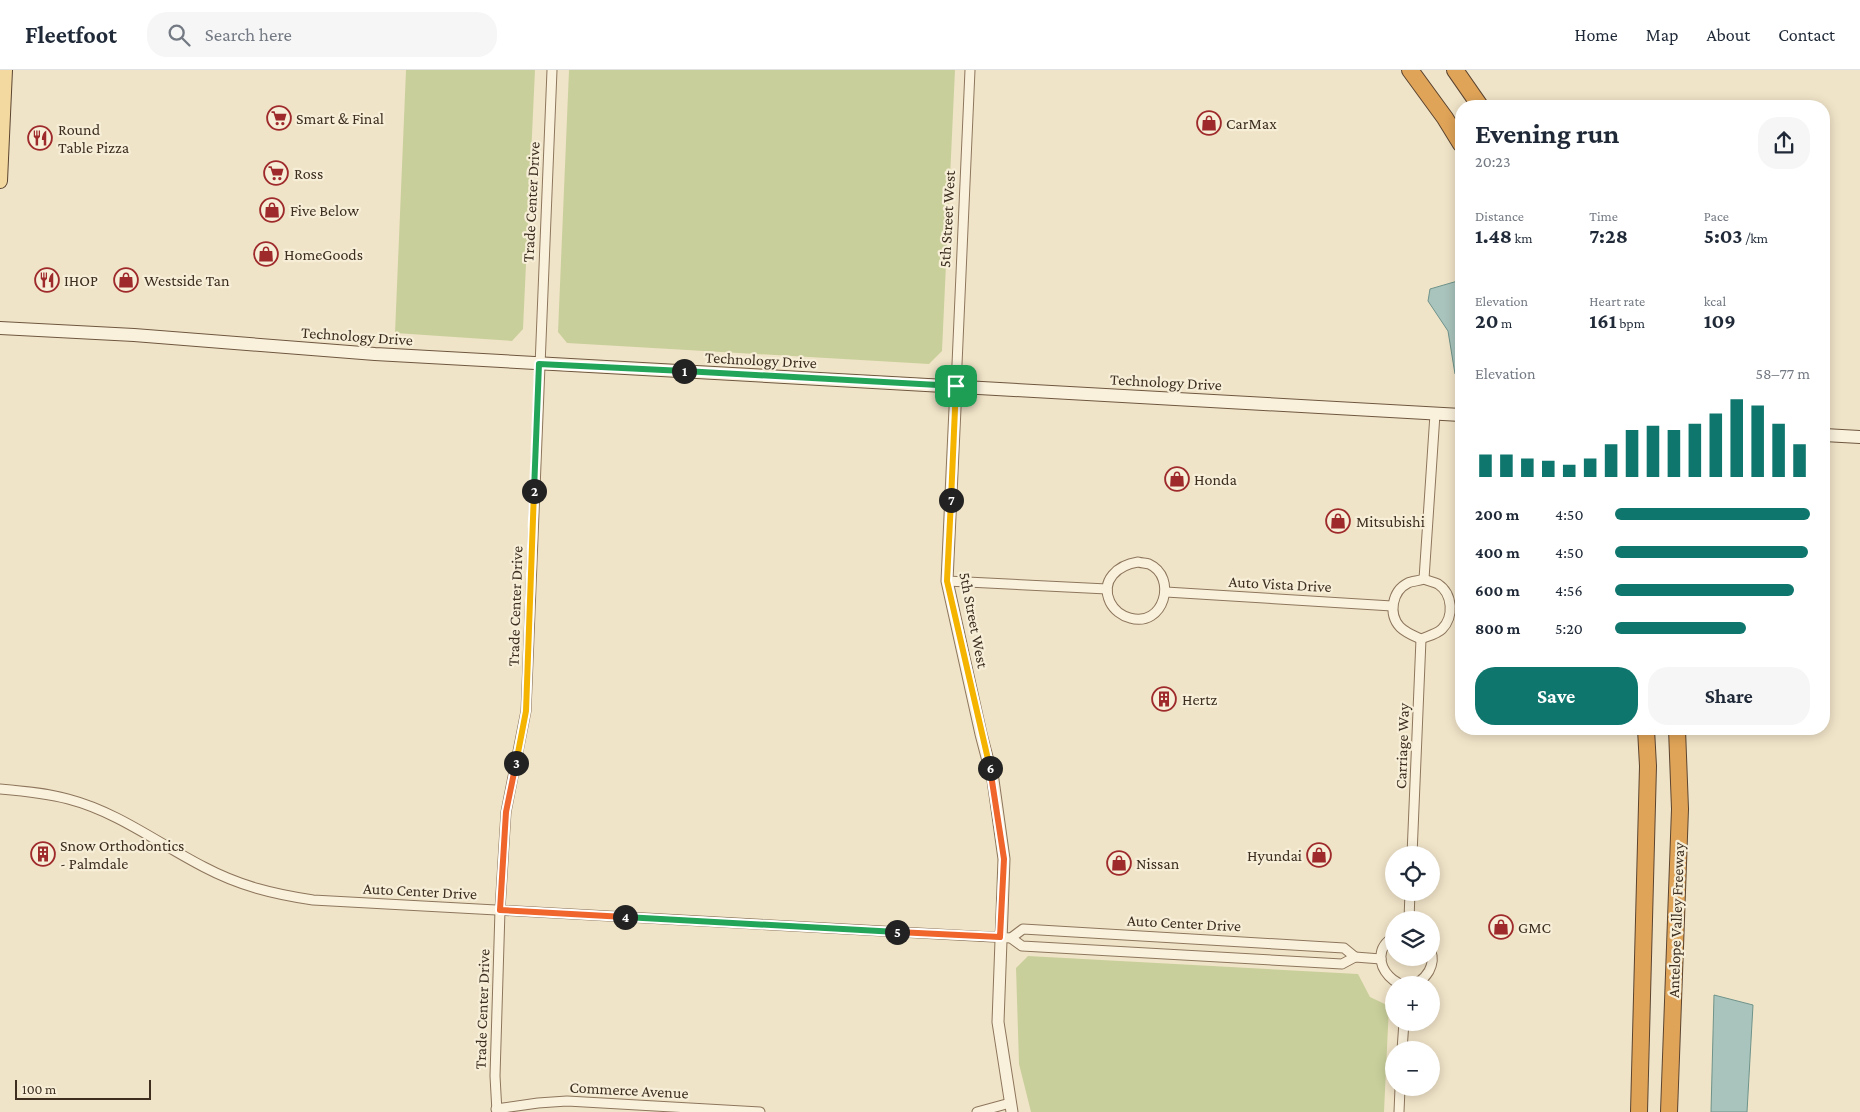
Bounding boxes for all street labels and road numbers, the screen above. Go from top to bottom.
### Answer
street label: Trade Center Drive [519,141,543,263]
street label: 5th Street West [936,169,958,268]
street label: Technology Drive [301,324,413,349]
street label: Technology Drive [705,349,817,372]
street label: Technology Drive [1110,371,1222,394]
street label: Trade Center Drive [504,545,526,667]
street label: 5th Street West [956,571,992,670]
street label: Auto Vista Drive [1228,573,1332,595]
street label: Carriage Way [1392,702,1413,789]
street label: Antelope Valley Freeway [1665,841,1688,998]
street label: Auto Center Drive [363,880,477,902]
street label: Auto Center Drive [1127,912,1241,934]
street label: Trade Center Drive [471,948,493,1070]
street label: Commerce Avenue [569,1078,689,1102]

